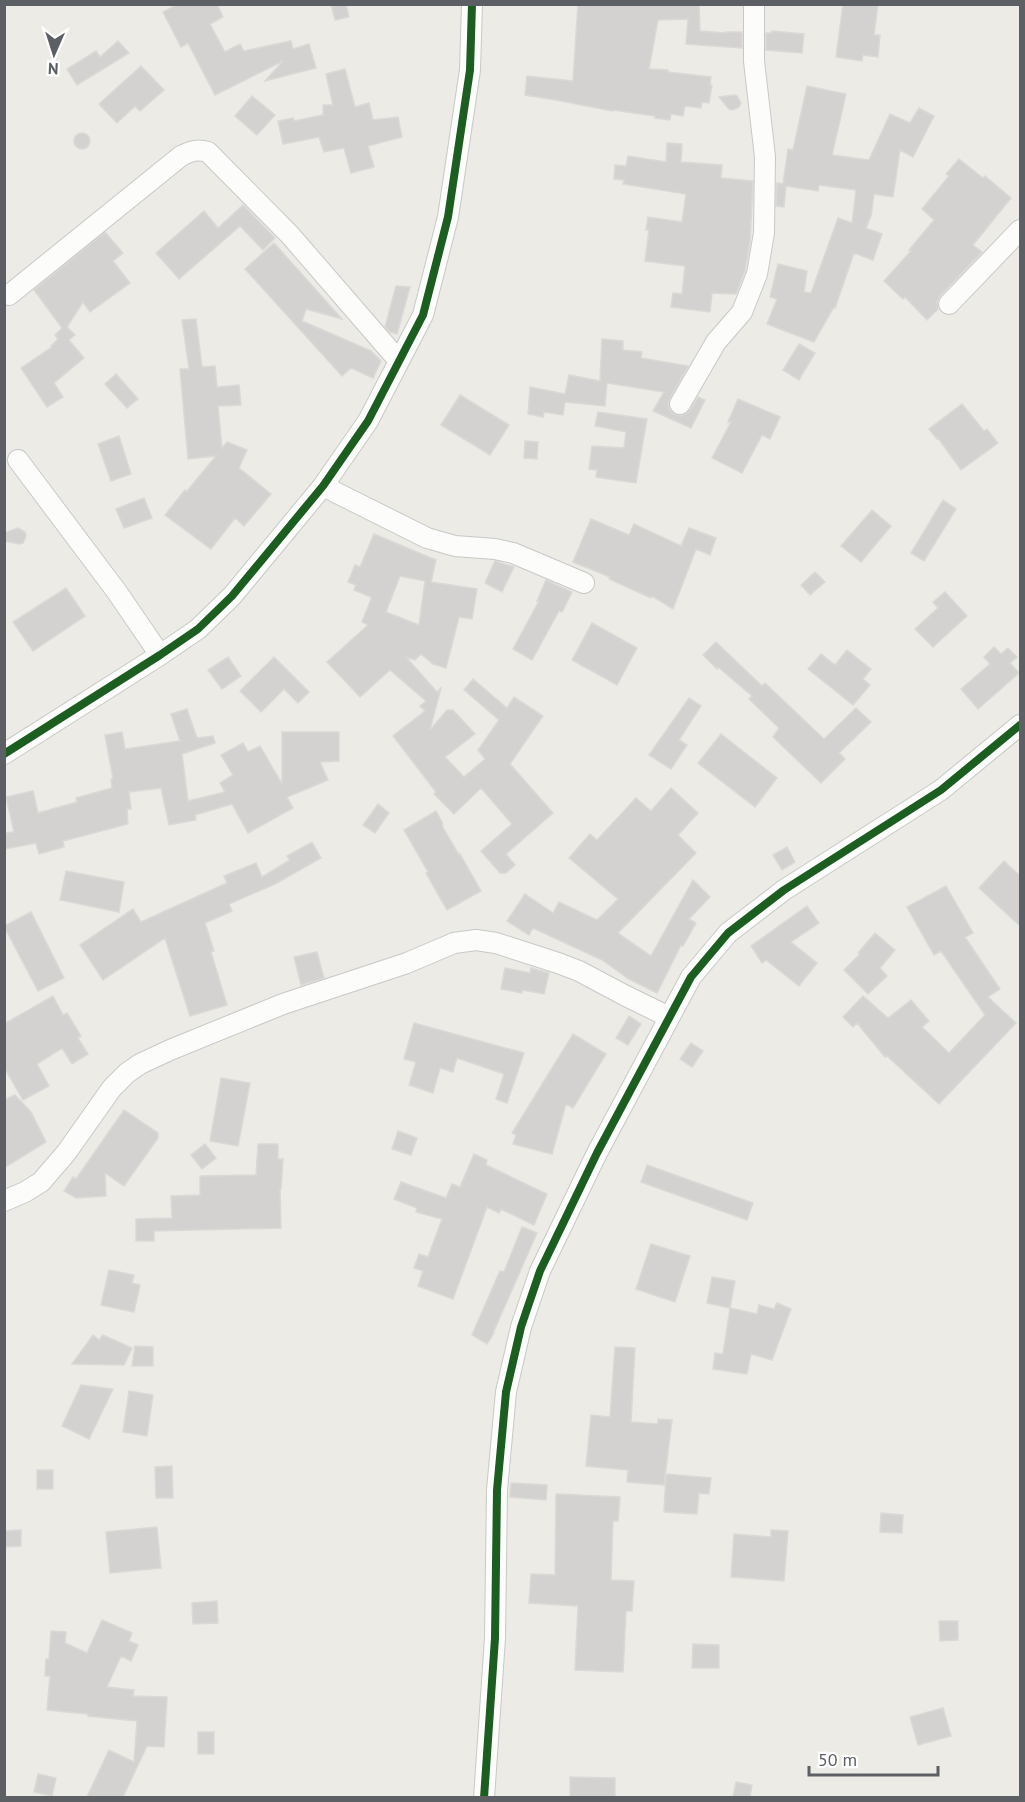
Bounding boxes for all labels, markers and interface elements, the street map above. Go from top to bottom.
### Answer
north arrow [24,24,84,84]
text: N [47,59,59,79]
scale bar [809,1739,938,1777]
text: 50 m [818,1748,857,1771]

